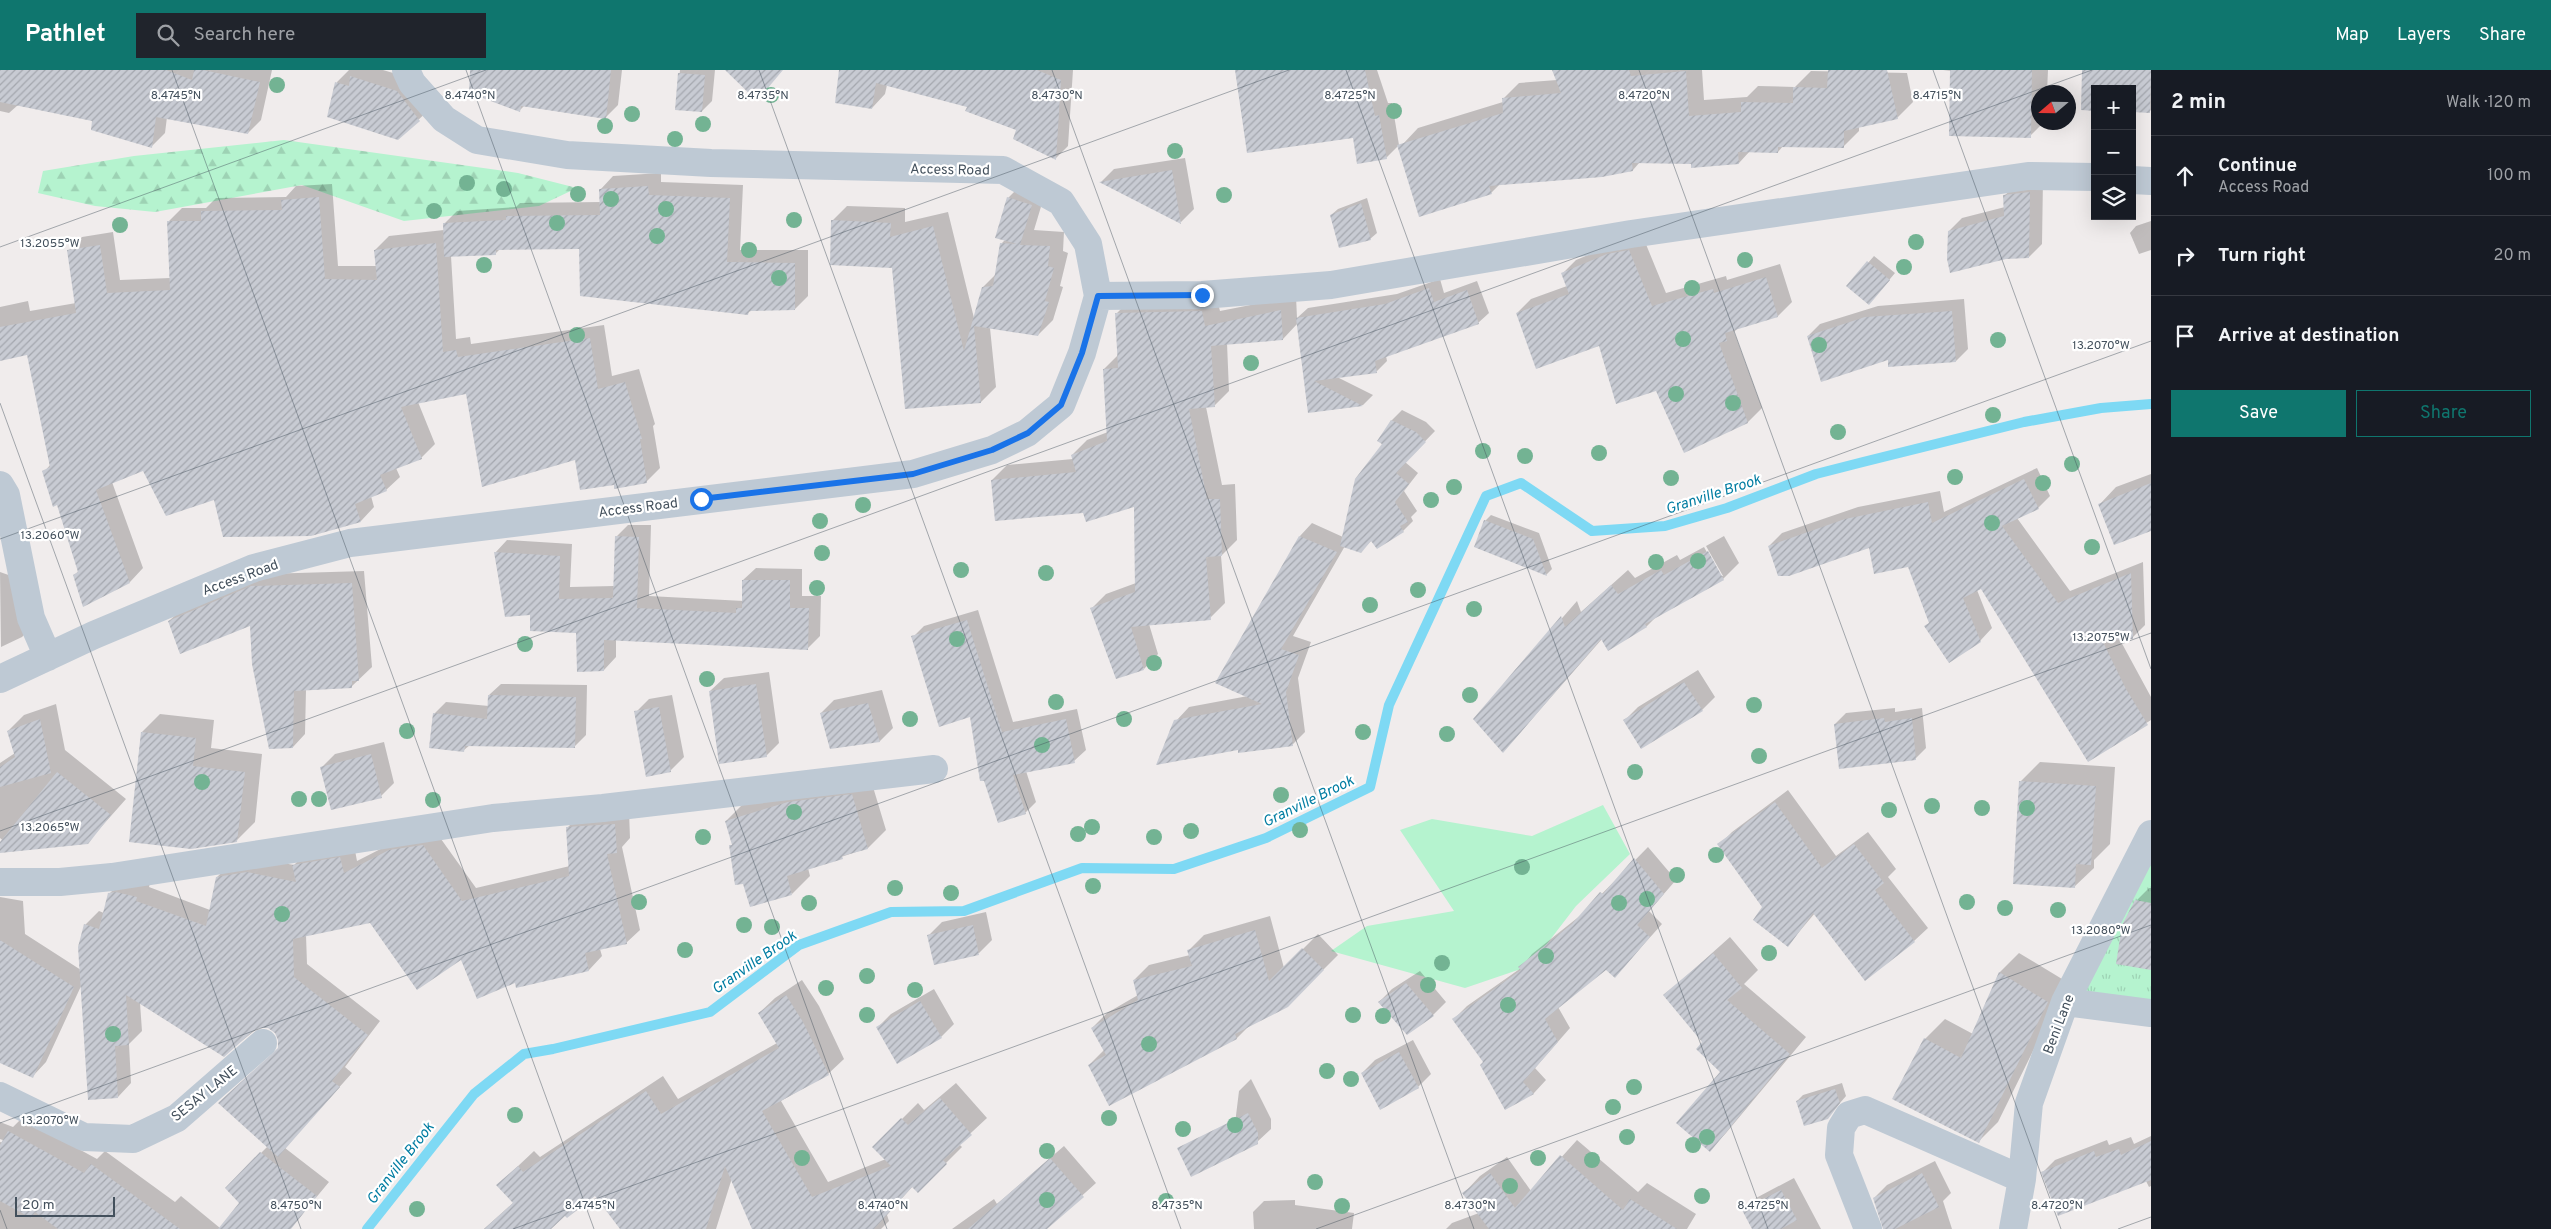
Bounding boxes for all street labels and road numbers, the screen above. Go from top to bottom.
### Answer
street label: Access Road [910,161,990,180]
street label: Access Road [598,495,679,522]
street label: Access Road [200,557,281,600]
street label: Beni Lane [2040,992,2079,1057]
street label: SESAY LANE [168,1062,241,1126]

